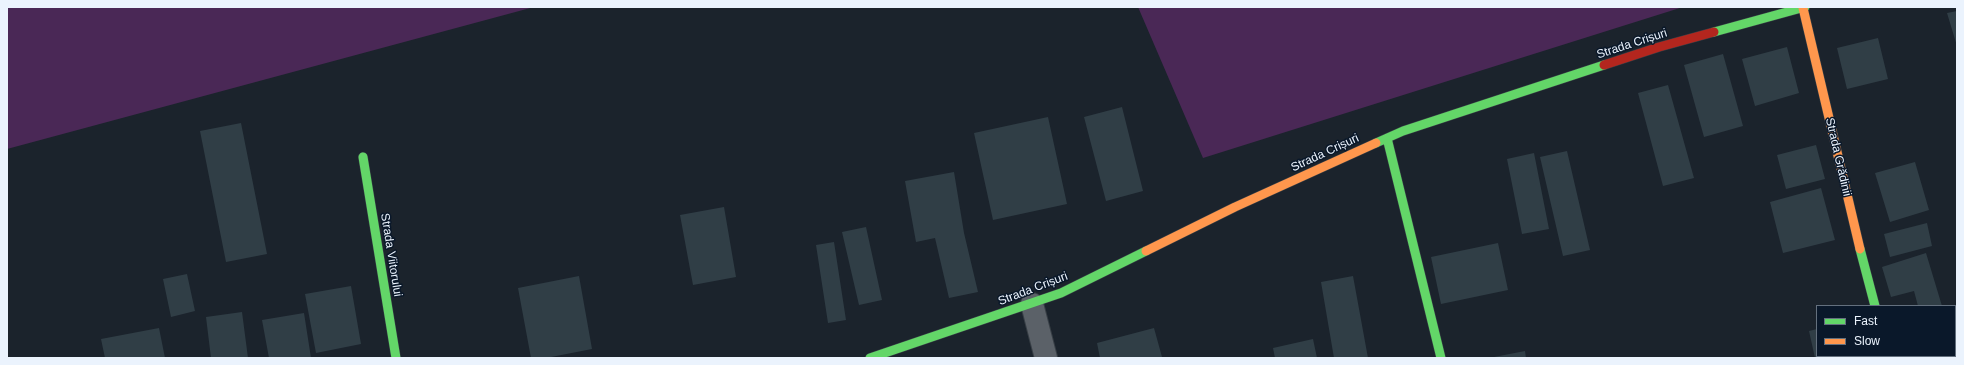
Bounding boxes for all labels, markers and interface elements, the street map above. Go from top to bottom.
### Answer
street label: Strada Crișuri [1595,26,1669,62]
street label: Strada Grădinii [1822,116,1854,198]
street label: Strada Crișuri [1289,131,1361,175]
street label: Strada Viitorului [377,212,405,298]
street label: Strada Crișuri [996,269,1070,309]
legend [1816,305,1956,357]
text: Fast [1854,314,1877,328]
text: Slow [1854,334,1880,348]

